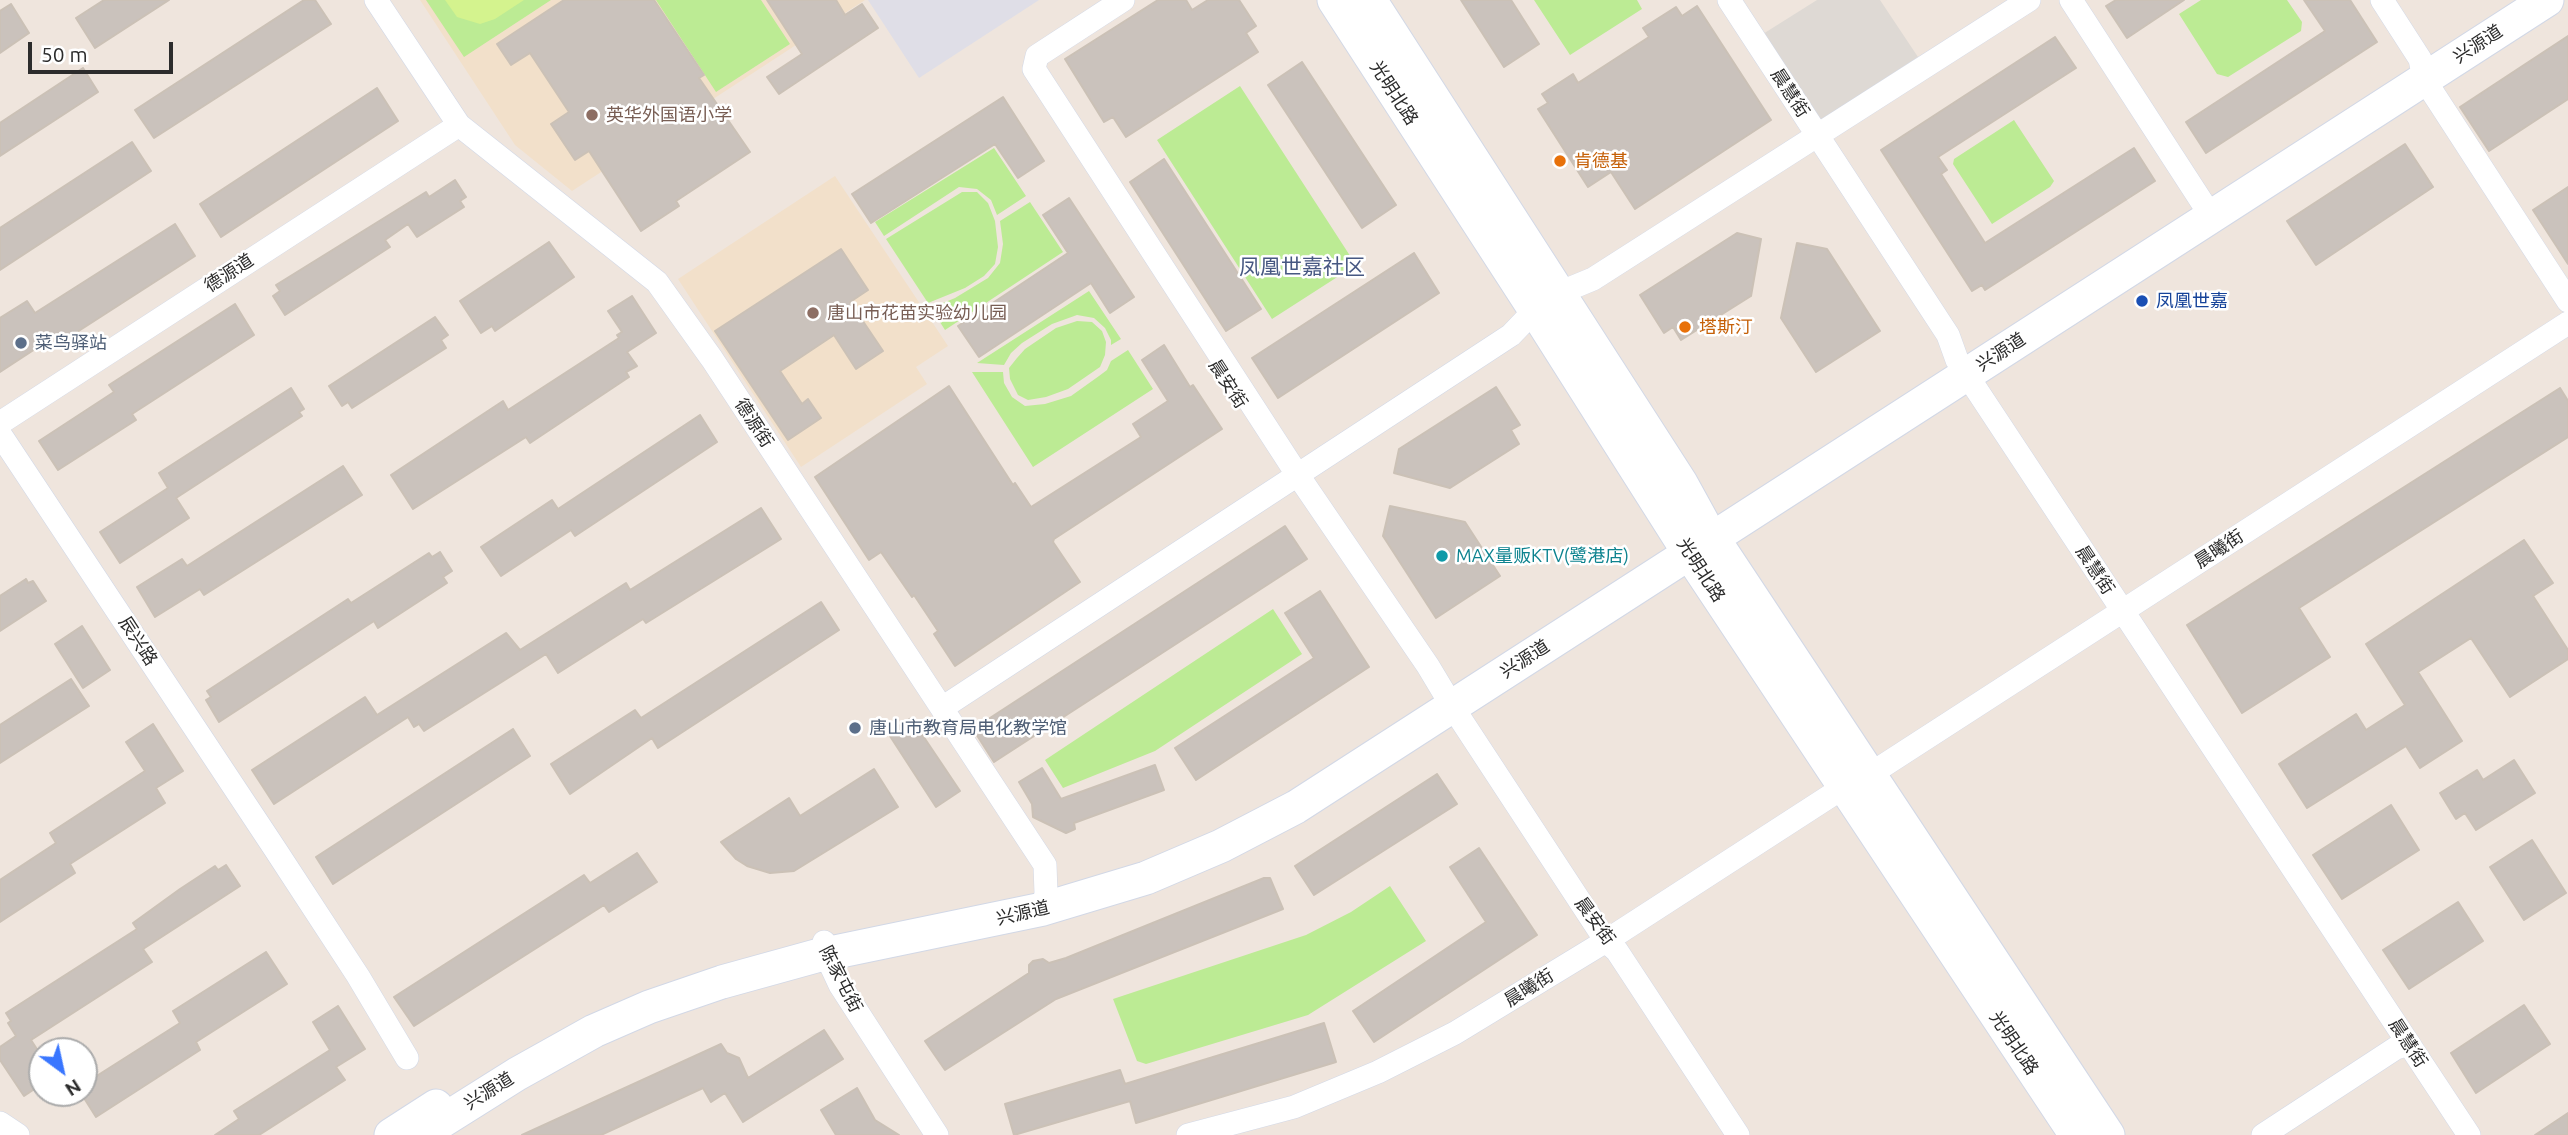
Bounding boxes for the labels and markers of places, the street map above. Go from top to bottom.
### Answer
place label: 英华外国语小学 [606,104,732,126]
marker: 英华外国语小学 [584,107,600,123]
place label: 肯德基 [1574,150,1628,172]
marker: 肯德基 [1552,153,1568,169]
place label: 凤凰世嘉 [2156,290,2228,312]
marker: 凤凰世嘉 [2134,293,2150,309]
place label: 唐山市花苗实验幼儿园 [827,302,1007,324]
marker: 唐山市花苗实验幼儿园 [805,305,821,321]
place label: 塔斯汀 [1699,316,1753,338]
marker: 塔斯汀 [1677,319,1693,335]
place label: 菜鸟驿站 [35,332,107,354]
marker: 菜鸟驿站 [13,335,29,351]
place label: MAX量贩KTV(鹭港店) [1456,545,1629,567]
marker: MAX量贩KTV(鹭港店) [1434,548,1450,564]
place label: 唐山市教育局电化教学馆 [869,717,1067,739]
marker: 唐山市教育局电化教学馆 [847,720,863,736]

